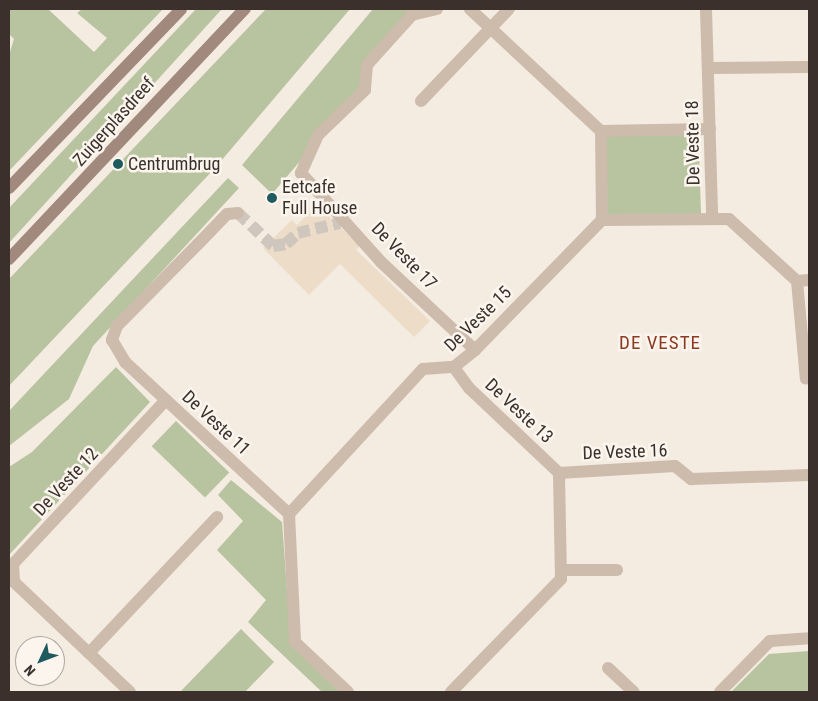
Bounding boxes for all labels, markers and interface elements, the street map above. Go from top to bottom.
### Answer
street label: Zuigerplasdreef [69,73,159,171]
street label: De Veste 18 [681,100,705,186]
place label: Centrumbrug [128,153,220,175]
marker: Centrumbrug [112,158,124,170]
place label: Eetcafe Full House [282,177,357,220]
marker: Eetcafe Full House [266,192,278,204]
street label: De Veste 17 [367,218,441,294]
street label: De Veste 15 [440,282,516,356]
district label: DE VESTE [618,332,702,354]
street label: De Veste 13 [481,374,557,448]
street label: De Veste 11 [178,386,254,460]
street label: De Veste 16 [582,440,668,464]
street label: De Veste 12 [29,444,103,520]
north arrow [15,636,65,686]
text: N [21,662,39,679]

